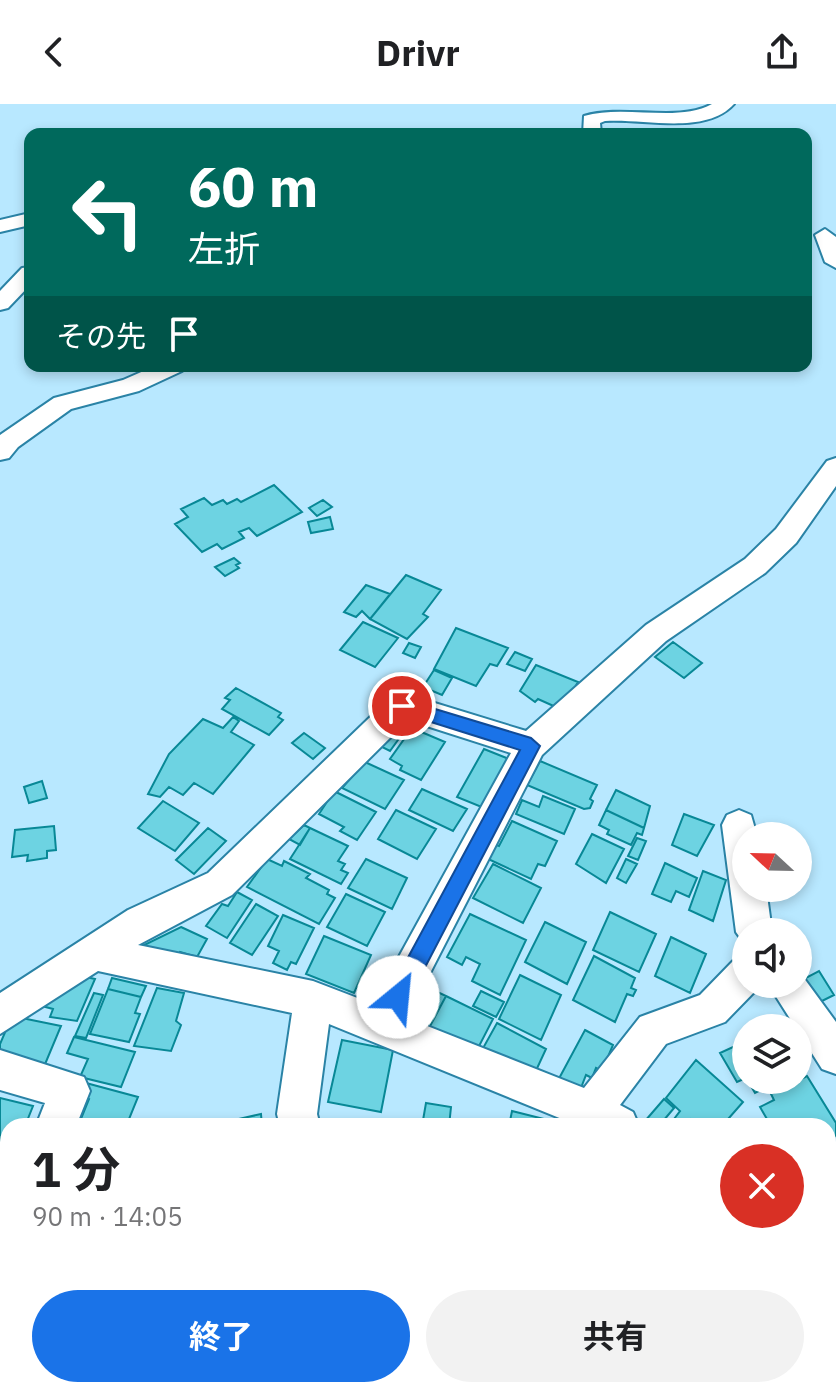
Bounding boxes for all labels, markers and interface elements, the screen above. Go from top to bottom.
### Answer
text: Drivr [376,29,460,76]
icon: back [32,30,76,74]
icon: share [760,30,804,74]
text: 60 m [188,150,318,222]
icon: left [56,160,160,264]
text: 左折 [188,225,260,272]
icon: arrive [162,312,206,356]
text: その先 [56,316,146,355]
pin [368,672,436,740]
icon: arrive [380,684,424,728]
north arrow [732,822,812,902]
map controls [732,822,812,1094]
button: sound [732,918,812,998]
position arrow [356,955,440,1039]
button: layers [732,1014,812,1094]
text: 1 分 [32,1138,120,1200]
button: close [720,1144,804,1228]
text: 90 m · 14:05 [32,1199,183,1233]
button: 終了 [32,1290,410,1382]
button: 共有 [426,1290,804,1382]

